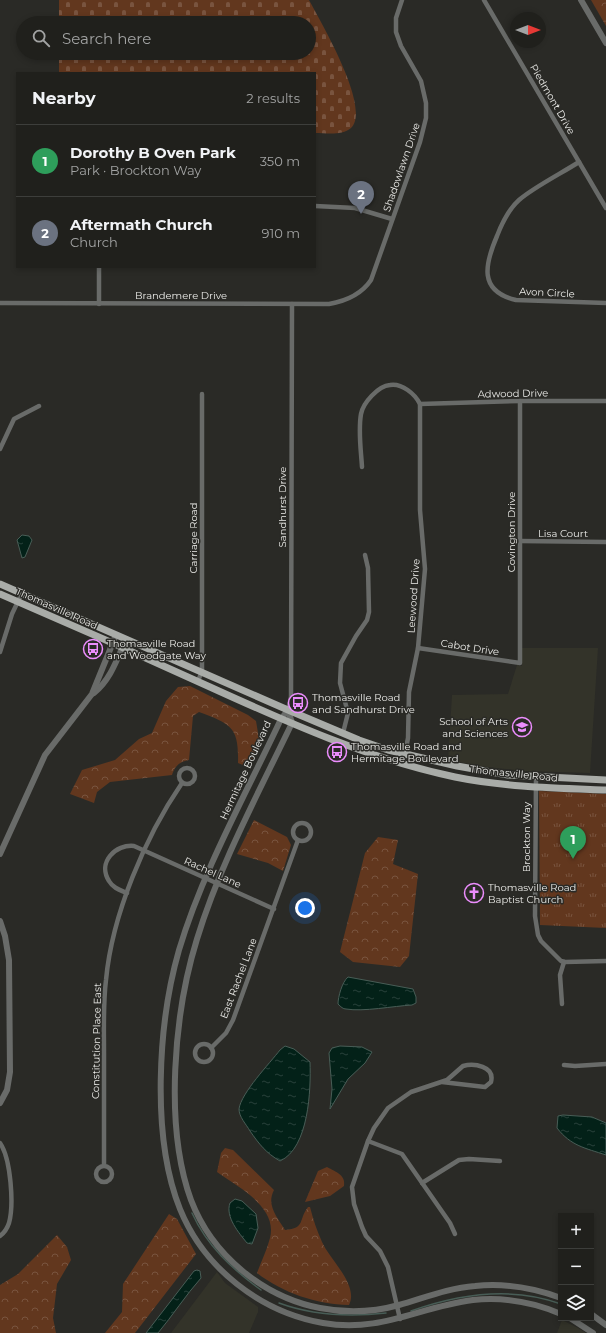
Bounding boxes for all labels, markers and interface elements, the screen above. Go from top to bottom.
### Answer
north arrow [510,12,546,48]
search box [16,16,316,60]
icon: search [30,27,52,49]
text: Search here [62,29,151,48]
street label: Piedmont Drive [527,62,578,137]
text: Nearby [32,88,96,108]
text: 2 results [246,90,300,106]
street label: Shadowlawn Drive [380,121,423,213]
text: Dorothy B Oven Park [70,143,236,162]
text: 1 [42,153,48,169]
text: 350 m [260,153,300,169]
text: Park · Brockton Way [70,162,201,178]
pin: 2 [348,181,374,214]
text: Aftermath Church [70,215,213,234]
text: 2 [41,225,49,241]
text: 910 m [262,225,300,241]
text: Church [70,234,118,250]
street label: Avon Circle [519,285,575,300]
street label: Brandemere Drive [135,289,227,302]
street label: Adwood Drive [478,386,548,401]
street label: Sandhurst Drive [276,467,289,547]
street label: Covington Drive [505,492,518,572]
street label: Carriage Road [187,502,200,574]
street label: Lisa Court [538,527,588,540]
street label: Leewood Drive [404,558,423,634]
street label: Thomasville Road [14,585,100,632]
street label: Cabot Drive [440,636,500,659]
place label: Thomasville Road and Woodgate Way [107,637,206,662]
bus stop icon: Thomasville Road and Woodgate Way [82,638,104,660]
place label: Thomasville Road and Sandhurst Drive [312,691,415,716]
bus stop icon: Thomasville Road and Sandhurst Drive [287,692,309,714]
place label: School of Arts and Sciences [439,715,508,740]
school or university icon: School of Arts and Sciences [511,716,533,738]
street label: Hermitage Boulevard [217,719,274,822]
place label: Thomasville Road and Hermitage Boulevard [351,740,461,765]
bus stop icon: Thomasville Road and Hermitage Boulevard [326,741,348,763]
street label: Thomasville Road [469,762,559,785]
street label: Brockton Way [520,801,533,872]
pin: 1 [560,826,586,859]
street label: Rachel Lane [182,854,243,891]
place label: Thomasville Road Baptist Church [488,881,576,906]
church icon: Thomasville Road Baptist Church [463,882,485,904]
your location [295,898,315,918]
street label: East Rachel Lane [217,936,260,1020]
street label: Constitution Place East [89,983,104,1099]
map controls [558,1213,594,1321]
button: + [558,1213,594,1249]
button: − [558,1249,594,1285]
button: layers [558,1285,594,1321]

